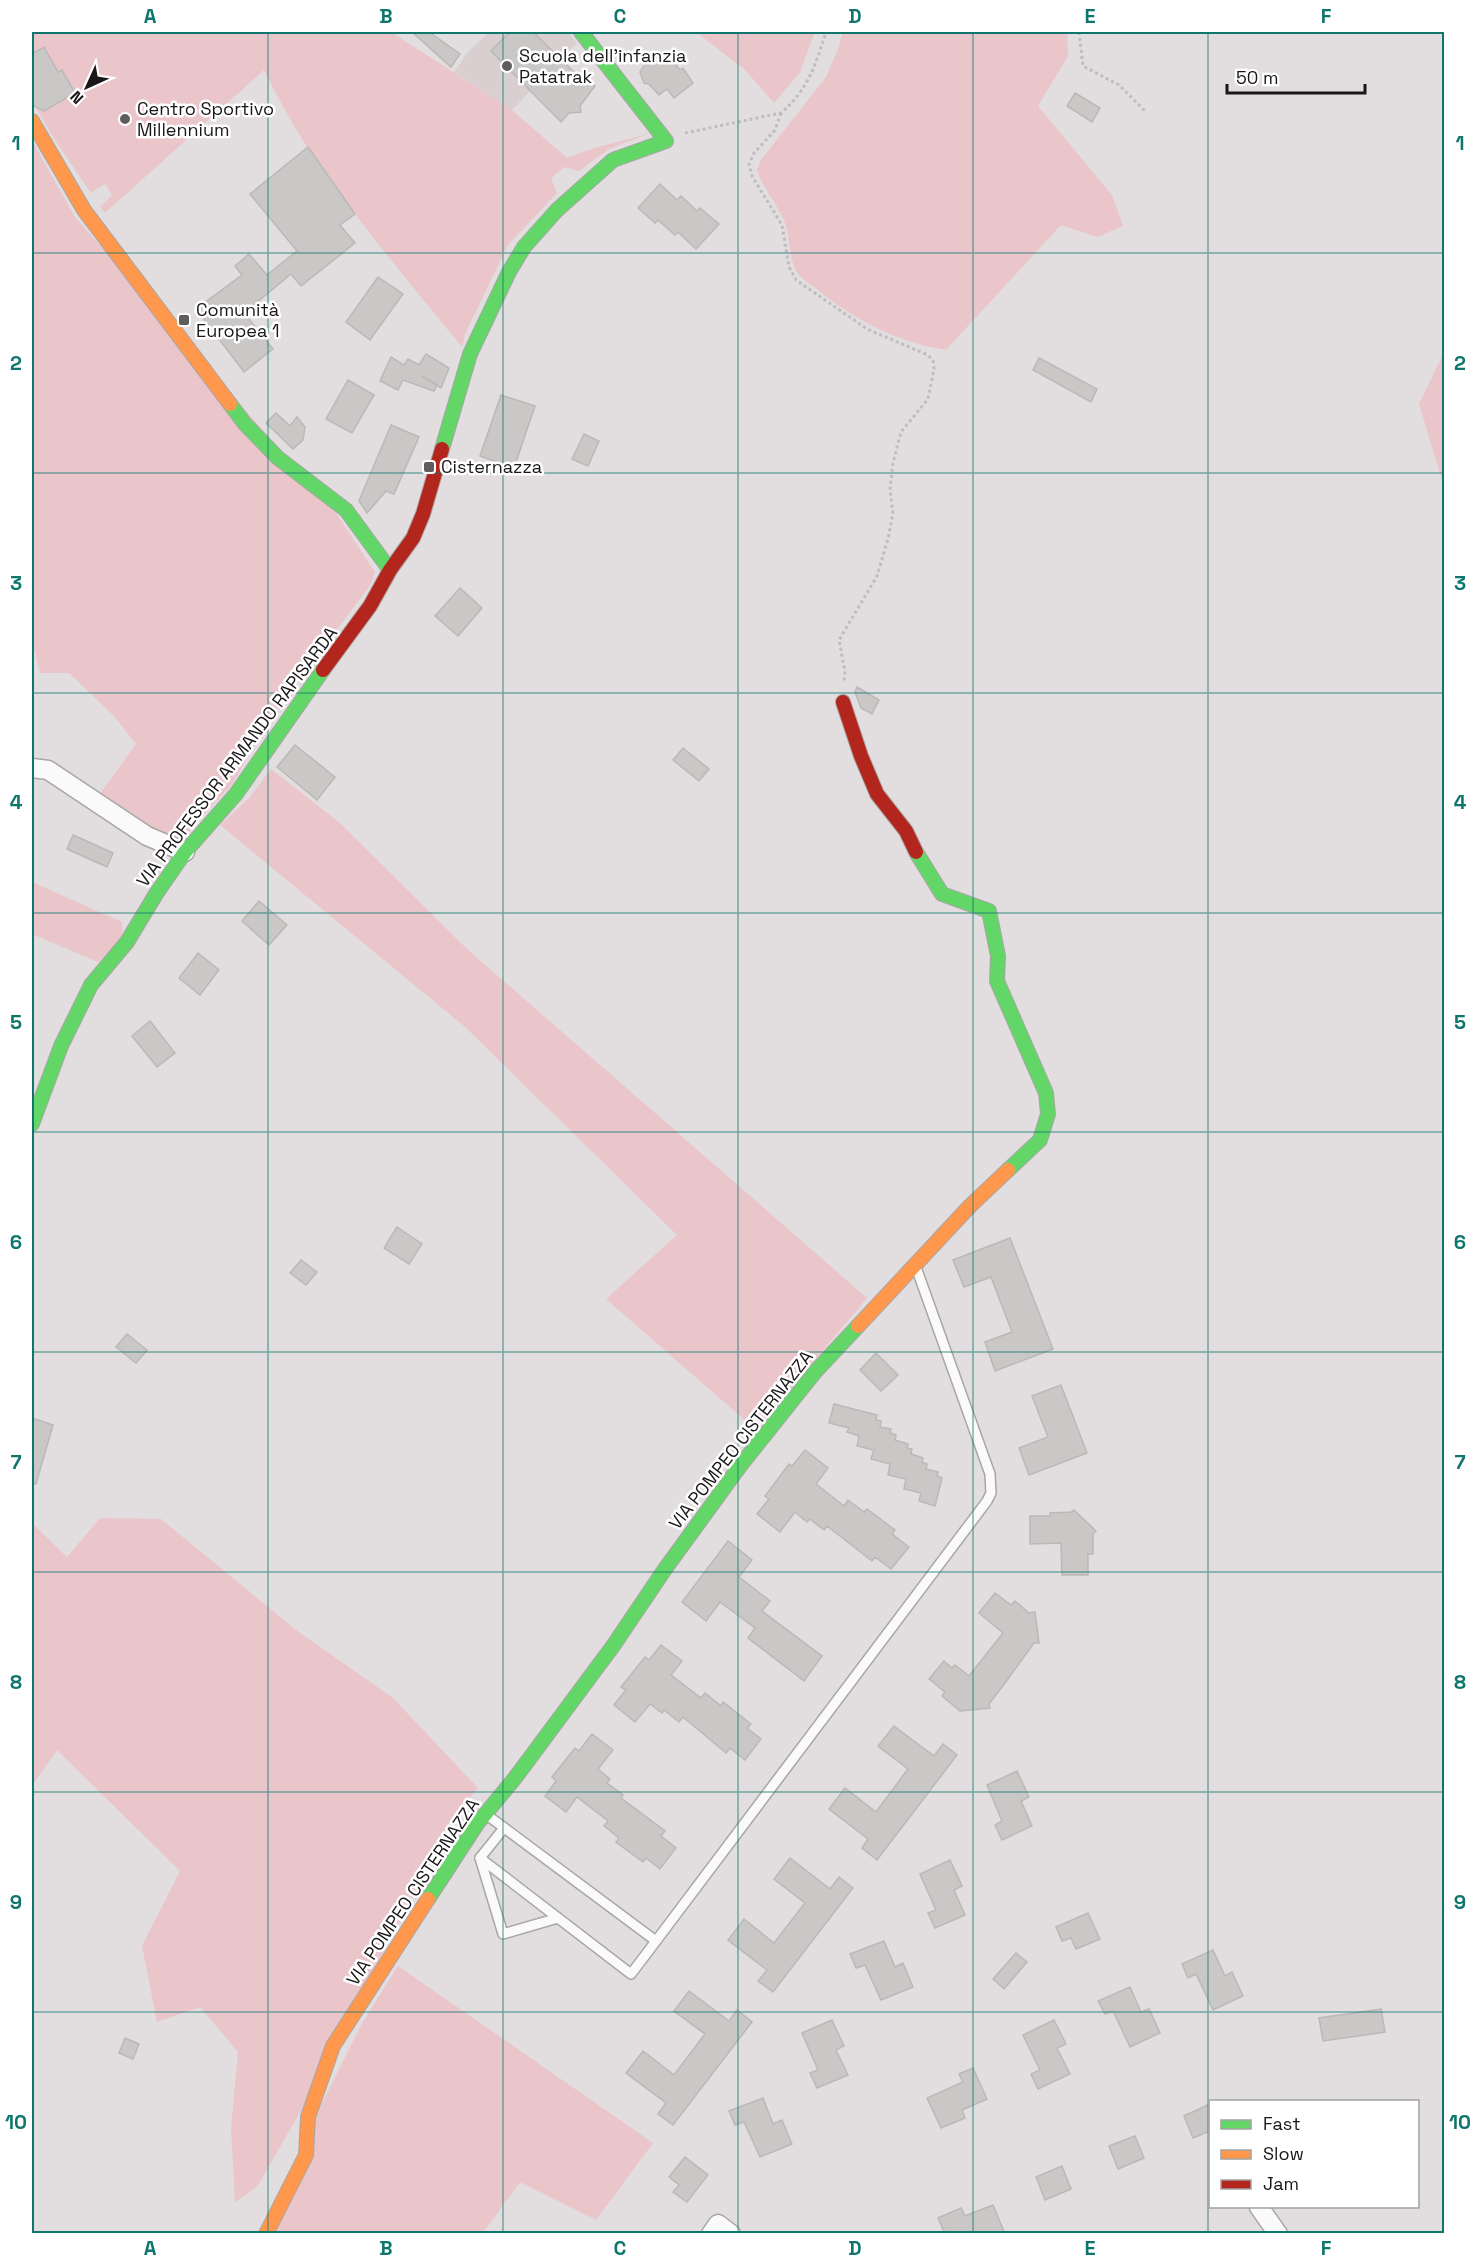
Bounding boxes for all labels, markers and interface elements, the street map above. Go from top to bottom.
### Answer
text: A [144,3,157,29]
text: B [379,3,393,29]
text: C [614,3,627,29]
text: D [848,3,862,29]
text: E [1084,3,1096,29]
text: F [1321,3,1332,29]
place label: Scuola dell'infanzia Patatrak [519,44,686,88]
north arrow [57,57,117,117]
scale bar [1227,57,1365,95]
marker: Scuola dell'infanzia Patatrak [500,59,514,73]
text: 50 m [1236,66,1278,89]
text: N [66,86,88,108]
place label: Centro Sportivo Millennium [137,97,274,141]
marker: Centro Sportivo Millennium [118,112,132,126]
text: 1 [11,130,21,156]
text: 1 [1455,130,1465,156]
place label: Comunità Europea 1 [196,298,279,342]
marker: Comunità Europea 1 [177,313,191,327]
text: 2 [10,350,22,376]
text: 2 [1454,350,1466,376]
place label: Cisternazza [441,455,542,478]
marker: Cisternazza [422,460,436,474]
text: 3 [10,570,22,596]
text: 3 [1454,570,1466,596]
street label: VIA PROFESSOR ARMANDO RAPISARDA [131,622,342,891]
text: 4 [10,789,23,815]
text: 4 [1454,789,1467,815]
text: 5 [10,1009,22,1035]
text: 5 [1454,1009,1466,1035]
text: 6 [10,1229,22,1255]
text: 6 [1454,1229,1466,1255]
street label: VIA POMPEO CISTERNAZZA [663,1345,818,1534]
text: 7 [10,1449,22,1475]
text: 7 [1454,1449,1466,1475]
text: 8 [10,1669,22,1695]
text: 8 [1454,1669,1466,1695]
street label: VIA POMPEO CISTERNAZZA [341,1794,484,1990]
text: 9 [10,1889,22,1915]
text: 9 [1454,1889,1466,1915]
legend [1209,2100,1419,2208]
text: 10 [5,2109,27,2135]
text: 10 [1449,2109,1471,2135]
text: Fast [1263,2112,1300,2135]
text: Slow [1263,2142,1304,2165]
text: Jam [1263,2172,1299,2195]
text: A [144,2235,157,2261]
text: B [379,2235,393,2261]
text: C [614,2235,627,2261]
text: D [848,2235,862,2261]
text: E [1084,2235,1096,2261]
text: F [1321,2235,1332,2261]

